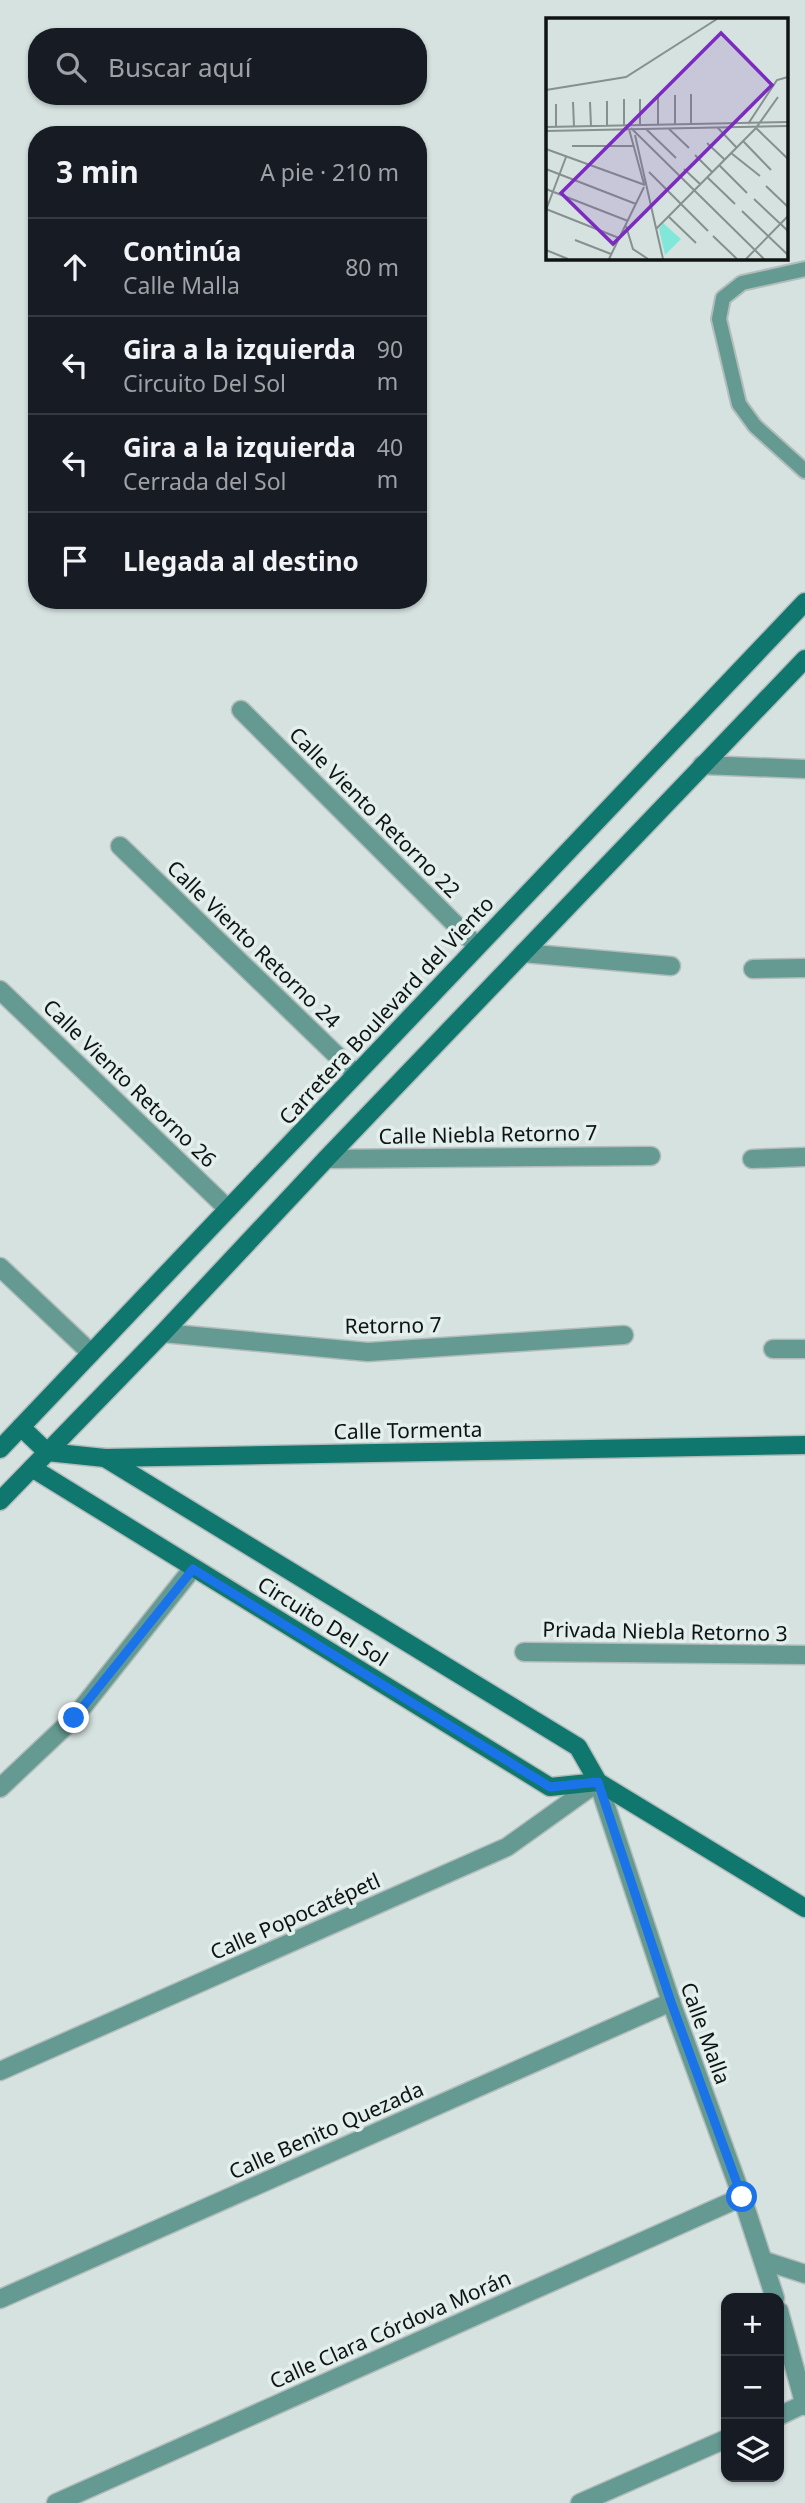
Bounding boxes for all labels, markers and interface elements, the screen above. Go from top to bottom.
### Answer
inset map [546,18,788,259]
search box [28,28,427,105]
icon: search [52,48,90,86]
text: Buscar aquí [108,49,251,85]
text: 3 min [56,151,139,192]
text: A pie · 210 m [260,156,399,188]
text: Continúa [123,233,241,269]
icon: ahead [56,248,94,286]
text: 80 m [345,251,399,283]
text: Calle Malla [123,269,240,301]
text: Gira a la izquierda [123,331,356,367]
text: 90 m [377,333,403,397]
icon: left [56,346,94,384]
text: Circuito Del Sol [123,367,286,399]
text: Gira a la izquierda [123,429,356,465]
text: 40 m [377,431,403,495]
icon: left [56,444,94,482]
text: Cerrada del Sol [123,465,286,497]
icon: arrive [56,542,94,580]
text: Llegada al destino [123,543,359,579]
street label: Calle Viento Retorno 22 [283,720,467,904]
street label: Calle Viento Retorno 24 [161,854,347,1034]
street label: Carretera Boulevard del Viento [273,890,499,1130]
street label: Calle Viento Retorno 26 [37,993,223,1173]
street label: Calle Niebla Retorno 7 [378,1118,598,1150]
street label: Retorno 7 [344,1310,442,1340]
street label: Calle Tormenta [333,1415,483,1445]
street label: Circuito Del Sol [252,1570,394,1672]
street label: Privada Niebla Retorno 3 [542,1615,788,1647]
route end [58,1702,89,1733]
street label: Calle Popocatépetl [206,1866,384,1966]
street label: Calle Malla [675,1978,737,2088]
street label: Calle Benito Quezada [224,2074,428,2186]
route start [726,2181,757,2212]
street label: Calle Clara Córdova Morán [265,2263,515,2395]
map controls [721,2293,784,2482]
button: + [721,2293,784,2356]
button: − [721,2356,784,2419]
button: layers [721,2419,784,2482]

